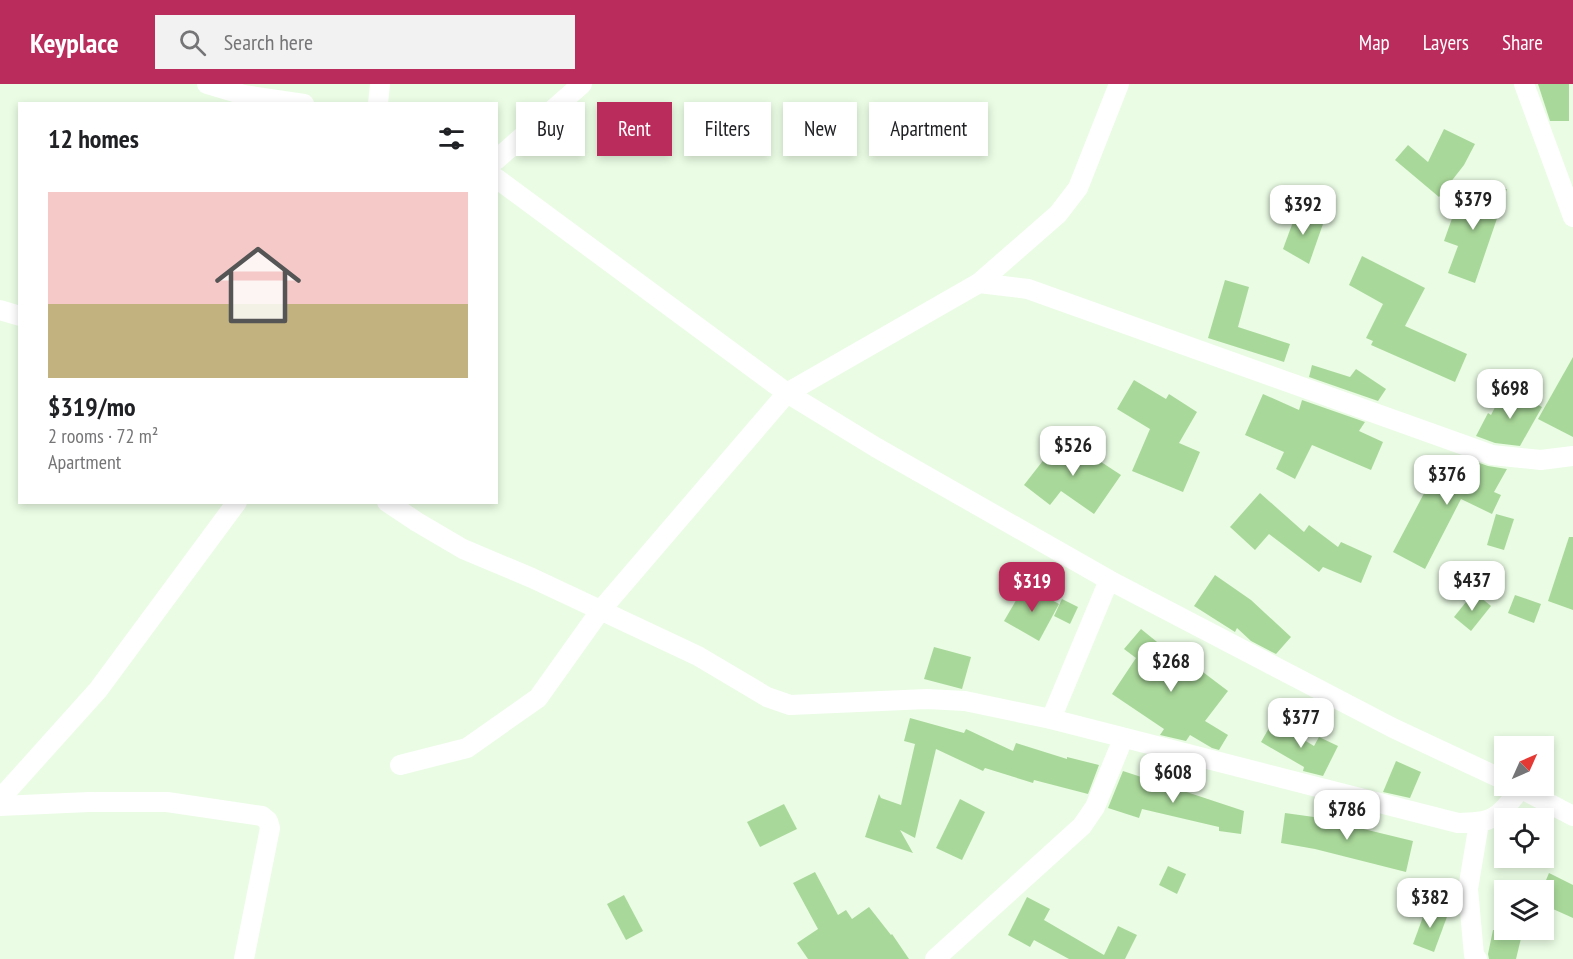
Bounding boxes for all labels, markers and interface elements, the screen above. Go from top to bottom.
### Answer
search box [155,15,575,69]
text: Keyplace [30,24,119,61]
icon: search [176,26,209,59]
text: Search here [224,28,313,56]
text: Map [1359,29,1390,56]
text: Layers [1423,29,1469,56]
text: Share [1502,29,1543,56]
chip: Buy [516,102,585,156]
chip: Rent [597,102,672,156]
chip: Filters [684,102,771,156]
chip: New [783,102,857,156]
chip: Apartment [869,102,988,156]
text: 12 homes [48,122,139,155]
icon: filters [435,122,468,155]
pin: $379 [1437,180,1509,231]
pin: $392 [1267,185,1339,236]
text: $379 [1454,186,1492,212]
text: $392 [1284,191,1322,217]
icon: home [204,231,312,339]
pin: $698 [1474,369,1546,420]
text: $698 [1491,375,1529,401]
text: $319/mo [48,390,136,423]
text: 2 rooms · 72 m² [48,423,158,449]
pin: $526 [1037,426,1109,477]
text: $526 [1054,432,1092,458]
text: Apartment [48,449,121,475]
pin: $376 [1411,455,1483,506]
text: $376 [1428,461,1466,487]
pin: $437 [1436,561,1508,612]
pin: $319 [996,562,1068,613]
text: $437 [1453,567,1491,593]
text: $319 [1013,568,1051,594]
pin: $268 [1135,642,1207,693]
text: $268 [1152,648,1190,674]
pin: $377 [1265,698,1337,749]
text: $377 [1282,704,1320,730]
north arrow [1494,736,1554,796]
map controls [1494,736,1554,940]
pin: $608 [1137,753,1209,804]
text: $608 [1154,759,1192,785]
pin: $786 [1311,790,1383,841]
text: $786 [1328,796,1366,822]
button: locate [1494,808,1554,868]
pin: $382 [1394,878,1466,929]
button: layers [1494,880,1554,940]
text: $382 [1411,884,1449,910]

